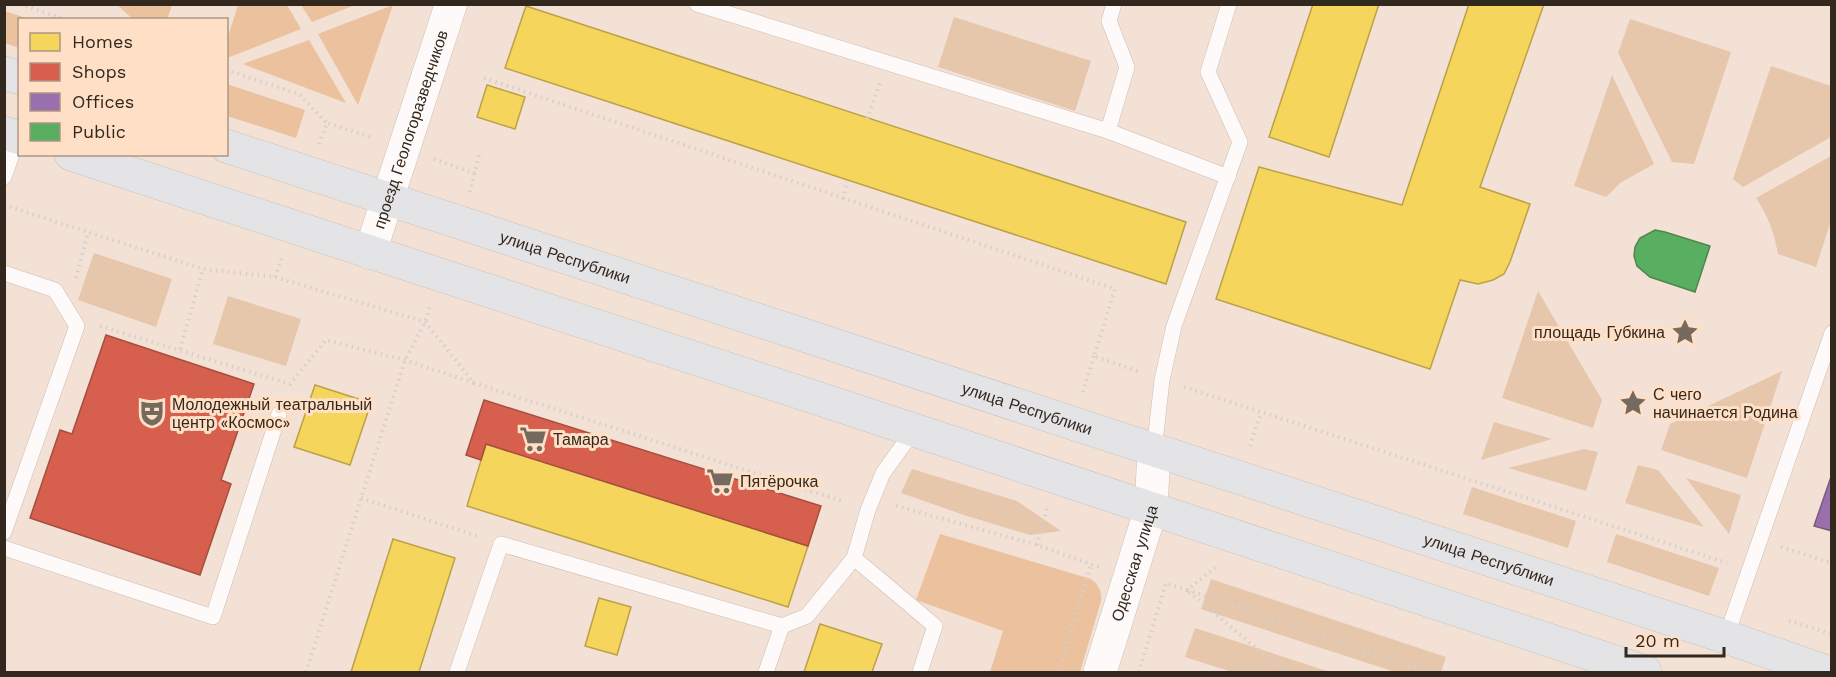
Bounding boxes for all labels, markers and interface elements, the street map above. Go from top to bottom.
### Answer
legend [18,18,228,156]
street label: проезд Геологоразведчиков [370,28,452,231]
text: Homes [72,31,133,52]
text: Shops [72,61,126,82]
text: Offices [72,91,134,112]
text: Public [72,121,126,142]
street label: улица Республики [498,227,633,288]
place icon: площадь Губкина [1670,317,1700,347]
place label: площадь Губкина [1534,323,1665,342]
street label: улица Республики [959,379,1095,439]
place label: С чего начинается Родина [1653,385,1798,422]
place icon: С чего начинается Родина [1618,388,1648,418]
place label: Молодежный театральный центр «Космос» [172,395,372,432]
theatre icon: Молодежный театральный центр «Космос» [137,398,167,428]
supermarket icon: Тамара [518,424,548,454]
place label: Тамара [553,430,609,449]
supermarket icon: Пятёрочка [705,466,735,496]
place label: Пятёрочка [740,472,819,491]
street label: Одесская улица [1107,503,1162,624]
street label: улица Республики [1421,530,1556,590]
scale bar [1626,620,1724,658]
text: 20 m [1635,630,1680,651]

